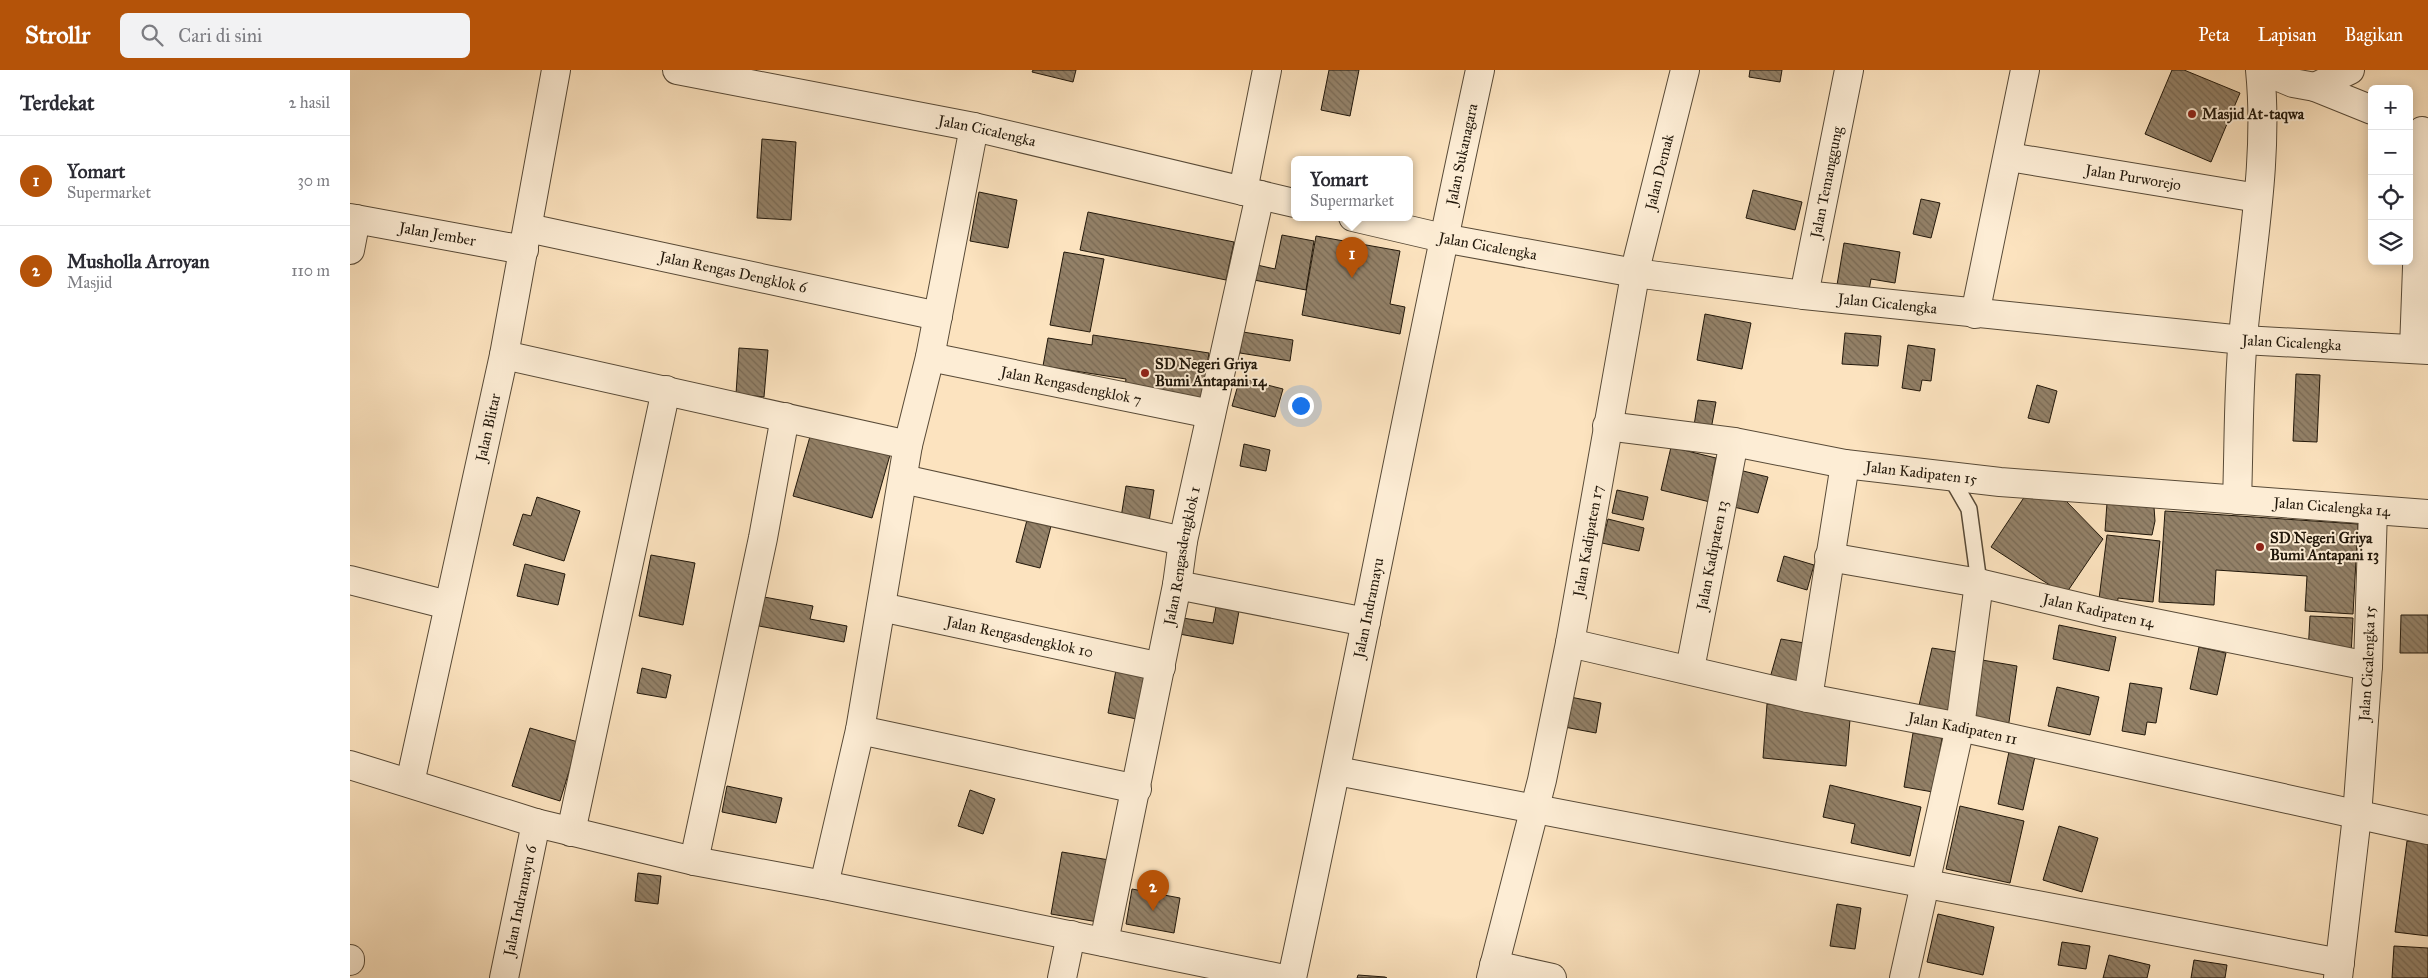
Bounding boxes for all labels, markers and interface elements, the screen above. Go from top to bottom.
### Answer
search box [120,13,470,58]
text: Strollr [25,20,90,50]
icon: search [138,21,166,49]
text: Cari di sini [178,24,262,47]
text: Peta [2198,24,2230,46]
text: Lapisan [2258,24,2316,46]
text: Bagikan [2344,24,2403,46]
map controls [2368,85,2413,265]
button: + [2368,85,2413,130]
text: Terdekat [20,90,94,116]
text: 2 hasil [288,93,330,112]
street label: Jalan Sukanagara [1442,101,1482,209]
place label: Masjid At-taqwa [2202,105,2305,124]
marker: Masjid At-taqwa [2186,108,2198,120]
street label: Jalan Cicalengka [935,111,1038,151]
street label: Jalan Temanggung [1806,124,1847,242]
button: − [2368,130,2413,175]
street label: Jalan Demak [1641,132,1678,214]
popup [1291,156,1413,221]
text: Yomart [67,160,125,183]
street label: Jalan Purworejo [2082,160,2183,194]
text: Yomart [1310,168,1368,191]
text: 1 [33,171,39,190]
text: 30 m [297,171,330,190]
button: locate [2368,175,2413,220]
text: Supermarket [67,183,151,202]
text: Supermarket [1310,191,1394,210]
street label: Jalan Jember [396,218,478,250]
button: layers [2368,220,2413,265]
street label: Jalan Cicalengka [1435,228,1539,264]
pin: 1 [1336,237,1368,278]
street label: Jalan Rengas Dengklok 6 [656,247,810,297]
text: Musholla Arroyan [67,250,210,273]
text: 2 [32,261,40,280]
text: 110 m [291,261,330,280]
text: Masjid [67,273,112,292]
street label: Jalan Cicalengka [1835,289,1939,318]
street label: Jalan Cicalengka [2239,331,2342,354]
place label: SD Negeri Griya Bumi Antapani 14 [1155,355,1267,391]
street label: Jalan Rengasdengklok 7 [997,362,1143,409]
marker: SD Negeri Griya Bumi Antapani 14 [1139,367,1151,379]
street label: Jalan Blitar [471,391,504,465]
your location [1288,393,1314,419]
street label: Jalan Kadipaten 15 [1863,457,1978,488]
street label: Jalan Kadipaten 17 [1569,484,1607,600]
street label: Jalan Rengasdengklok 1 [1160,485,1204,629]
street label: Jalan Cicalengka 14 [2271,493,2392,520]
street label: Jalan Kadipaten 13 [1692,499,1731,614]
place label: SD Negeri Griya Bumi Antapani 13 [2270,529,2379,565]
marker: SD Negeri Griya Bumi Antapani 13 [2254,541,2266,553]
street label: Jalan Indramayu [1349,556,1388,662]
street label: Jalan Kadipaten 14 [2039,589,2156,632]
street label: Jalan Cicalengka 15 [2355,605,2379,724]
street label: Jalan Rengasdengklok 10 [943,612,1095,661]
street label: Jalan Kadipaten 11 [1905,708,2019,748]
street label: Jalan Indramayu 6 [499,842,540,960]
pin: 2 [1137,870,1169,911]

